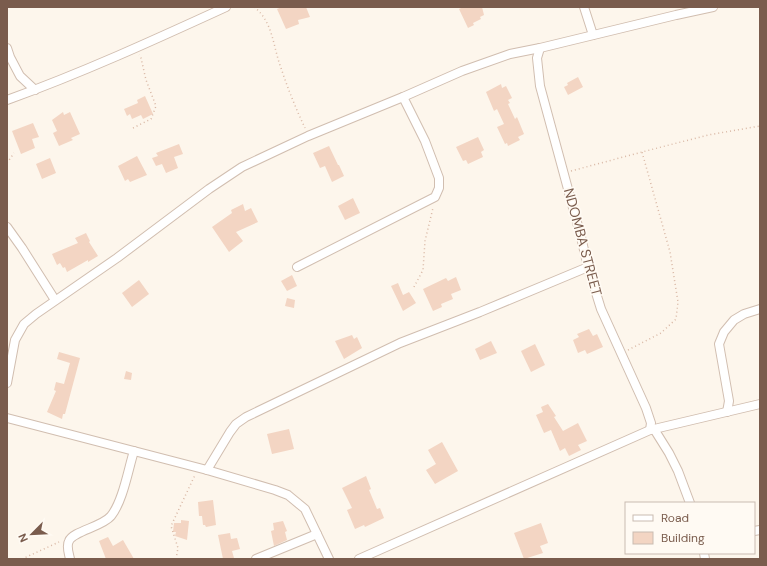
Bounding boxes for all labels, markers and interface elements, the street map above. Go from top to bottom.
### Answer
street label: NDOMBA STREET [560,186,606,298]
legend [625,502,755,554]
text: Road [661,510,689,526]
north arrow [12,514,52,554]
text: Building [661,530,705,546]
text: N [15,532,31,545]

